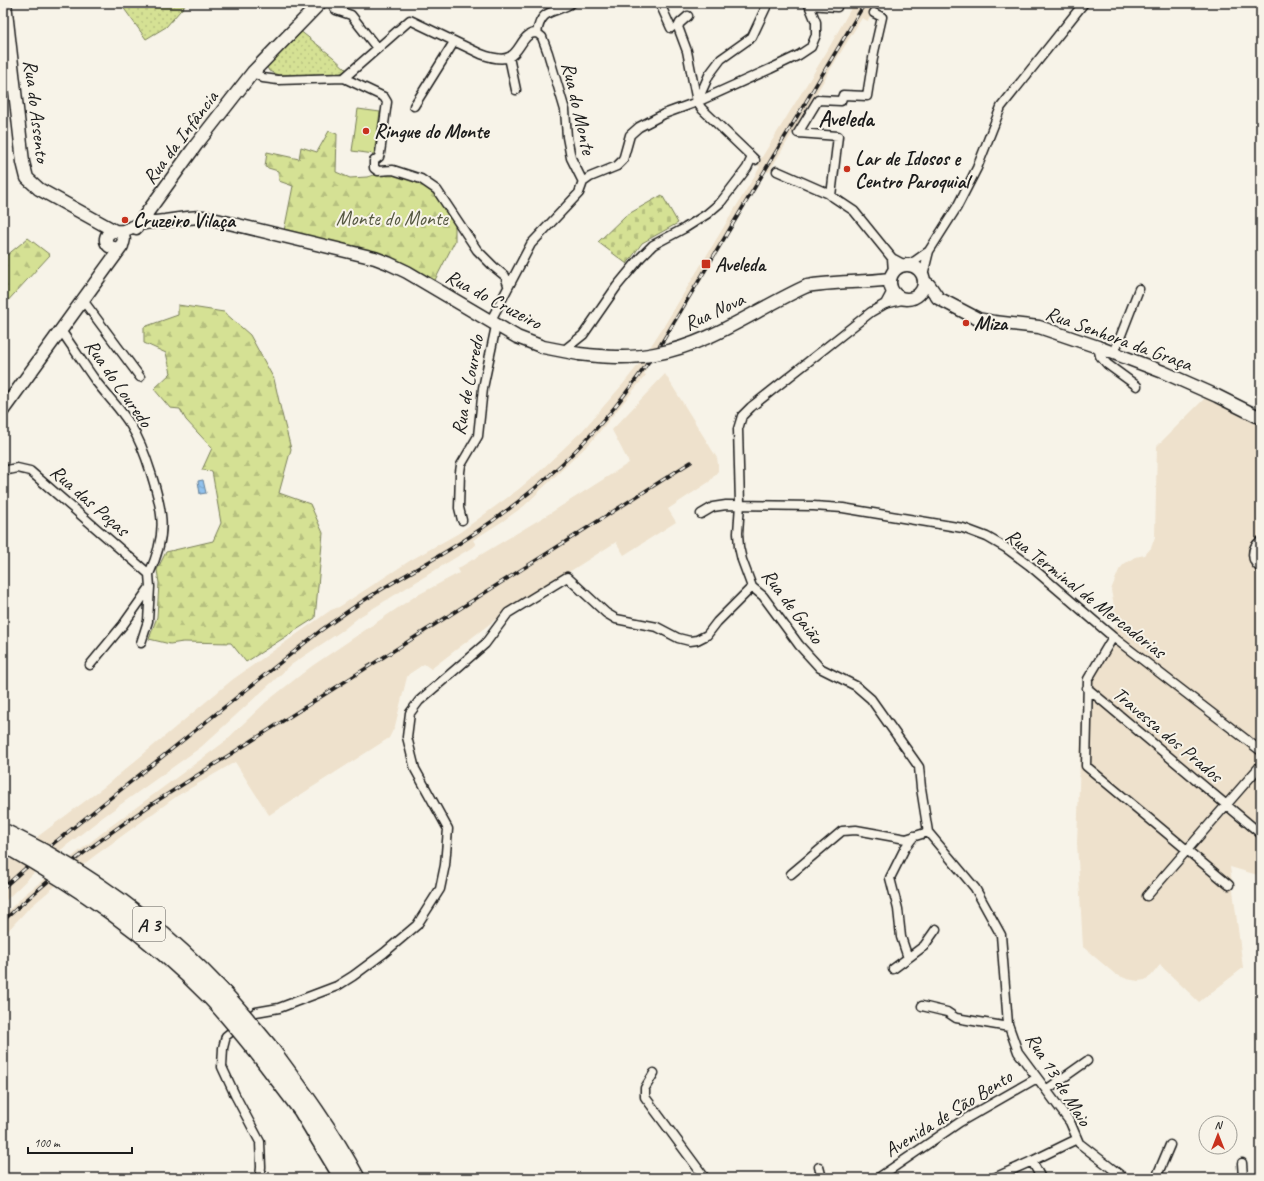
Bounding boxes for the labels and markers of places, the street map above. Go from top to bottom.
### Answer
place label: Ringue do Monte [374,119,490,144]
marker: Ringue do Monte [361,126,371,136]
place label: Lar de Idosos e Centro Paroquial [855,146,972,194]
marker: Lar de Idosos e Centro Paroquial [842,164,852,174]
place label: Cruzeiro Vilaça [133,208,237,233]
marker: Cruzeiro Vilaça [120,215,130,225]
place label: Aveleda [715,252,767,277]
marker: Aveleda [700,258,712,270]
place label: Miza [974,311,1009,336]
marker: Miza [961,318,971,328]

